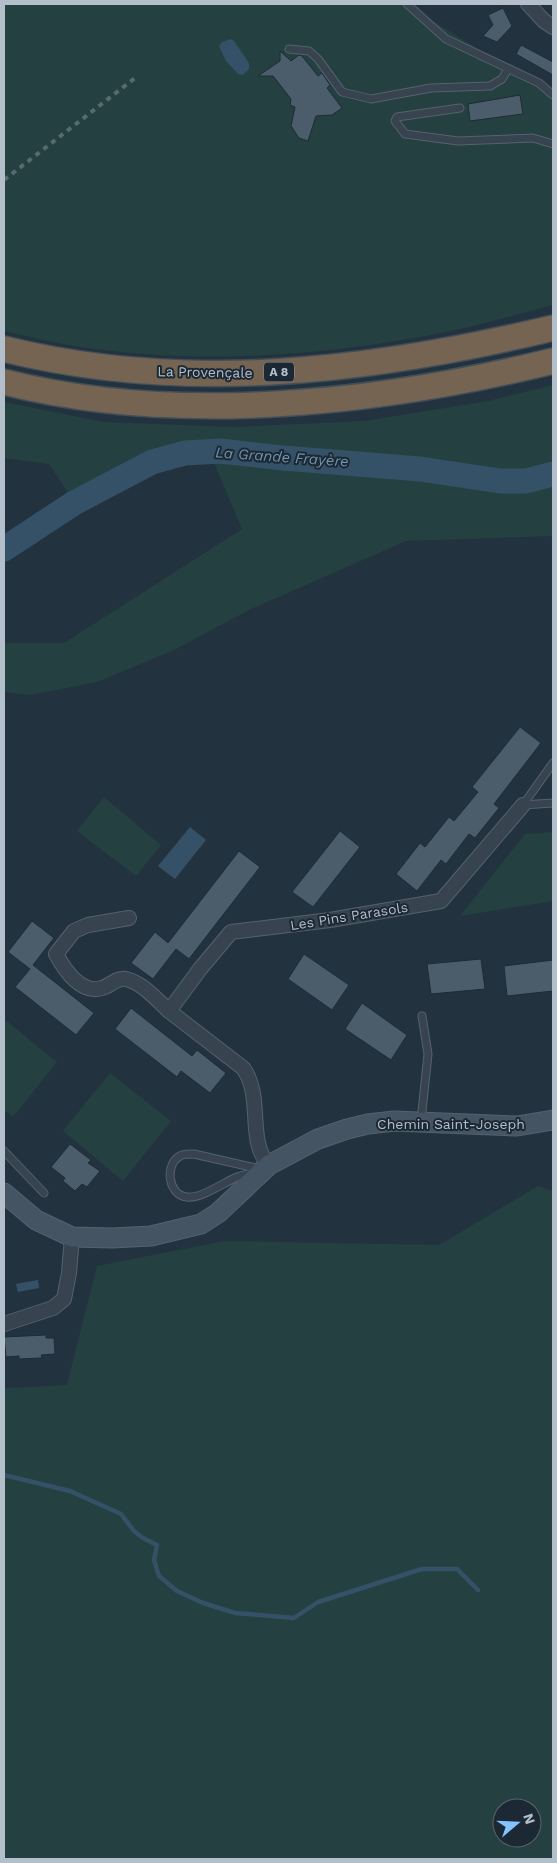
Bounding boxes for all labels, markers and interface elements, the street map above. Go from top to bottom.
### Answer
road number: A 8 [264,362,294,382]
street label: La Provençale [157,363,253,381]
water label: La Grande Frayère [215,443,349,471]
street label: Les Pins Parasols [289,899,409,933]
street label: Chemin Saint-Joseph [377,1116,525,1132]
north arrow [492,1798,542,1848]
text: N [520,1811,539,1826]

